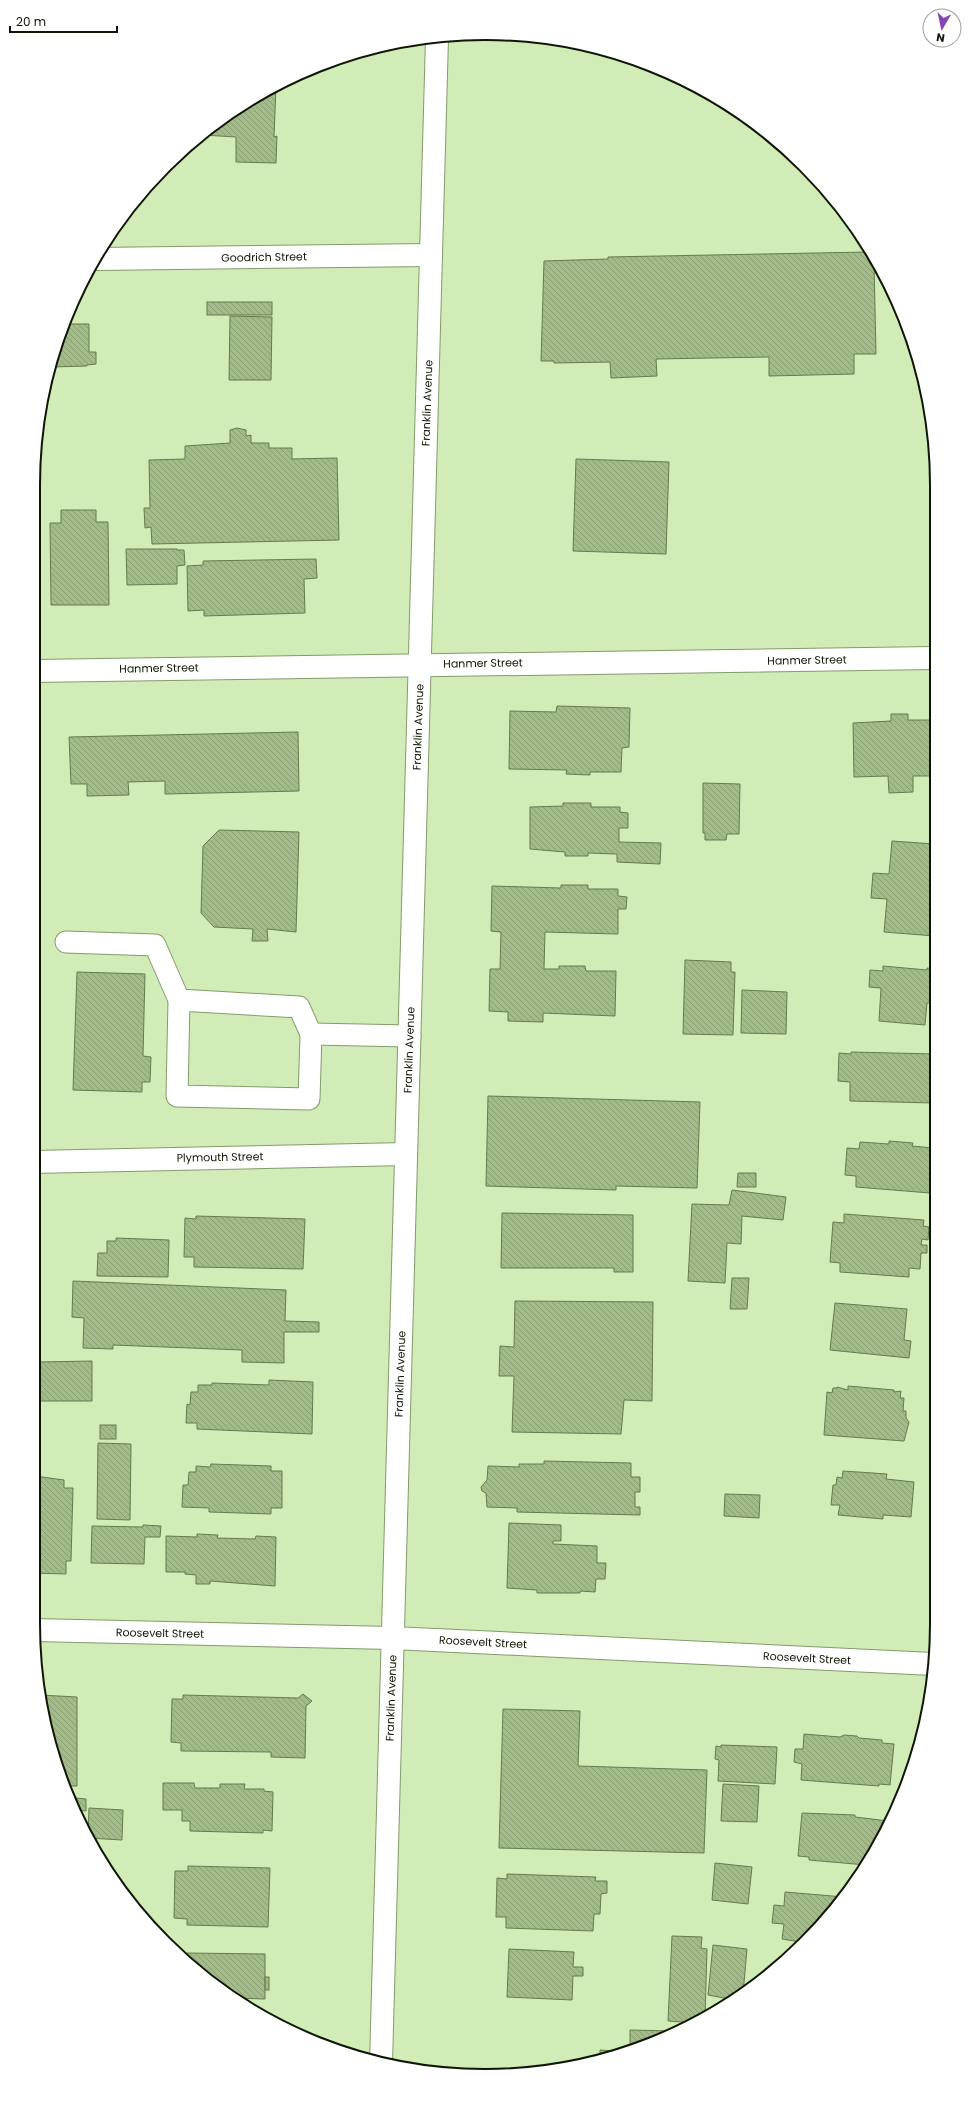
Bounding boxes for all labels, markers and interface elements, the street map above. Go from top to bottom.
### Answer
scale bar [10,8,117,34]
north arrow [922,8,962,48]
text: 20 m [16,13,46,30]
text: N [935,29,946,46]
street label: Goodrich Street [221,248,307,266]
street label: Franklin Avenue [417,359,437,446]
street label: Hanmer Street [767,651,847,669]
street label: Hanmer Street [443,654,523,672]
street label: Hanmer Street [119,659,199,677]
street label: Franklin Avenue [408,683,428,770]
street label: Franklin Avenue [399,1006,419,1093]
street label: Plymouth Street [176,1148,264,1166]
street label: Franklin Avenue [390,1330,410,1417]
street label: Roosevelt Street [116,1624,204,1642]
street label: Roosevelt Street [439,1632,527,1652]
street label: Roosevelt Street [763,1648,851,1668]
street label: Franklin Avenue [381,1654,401,1741]

